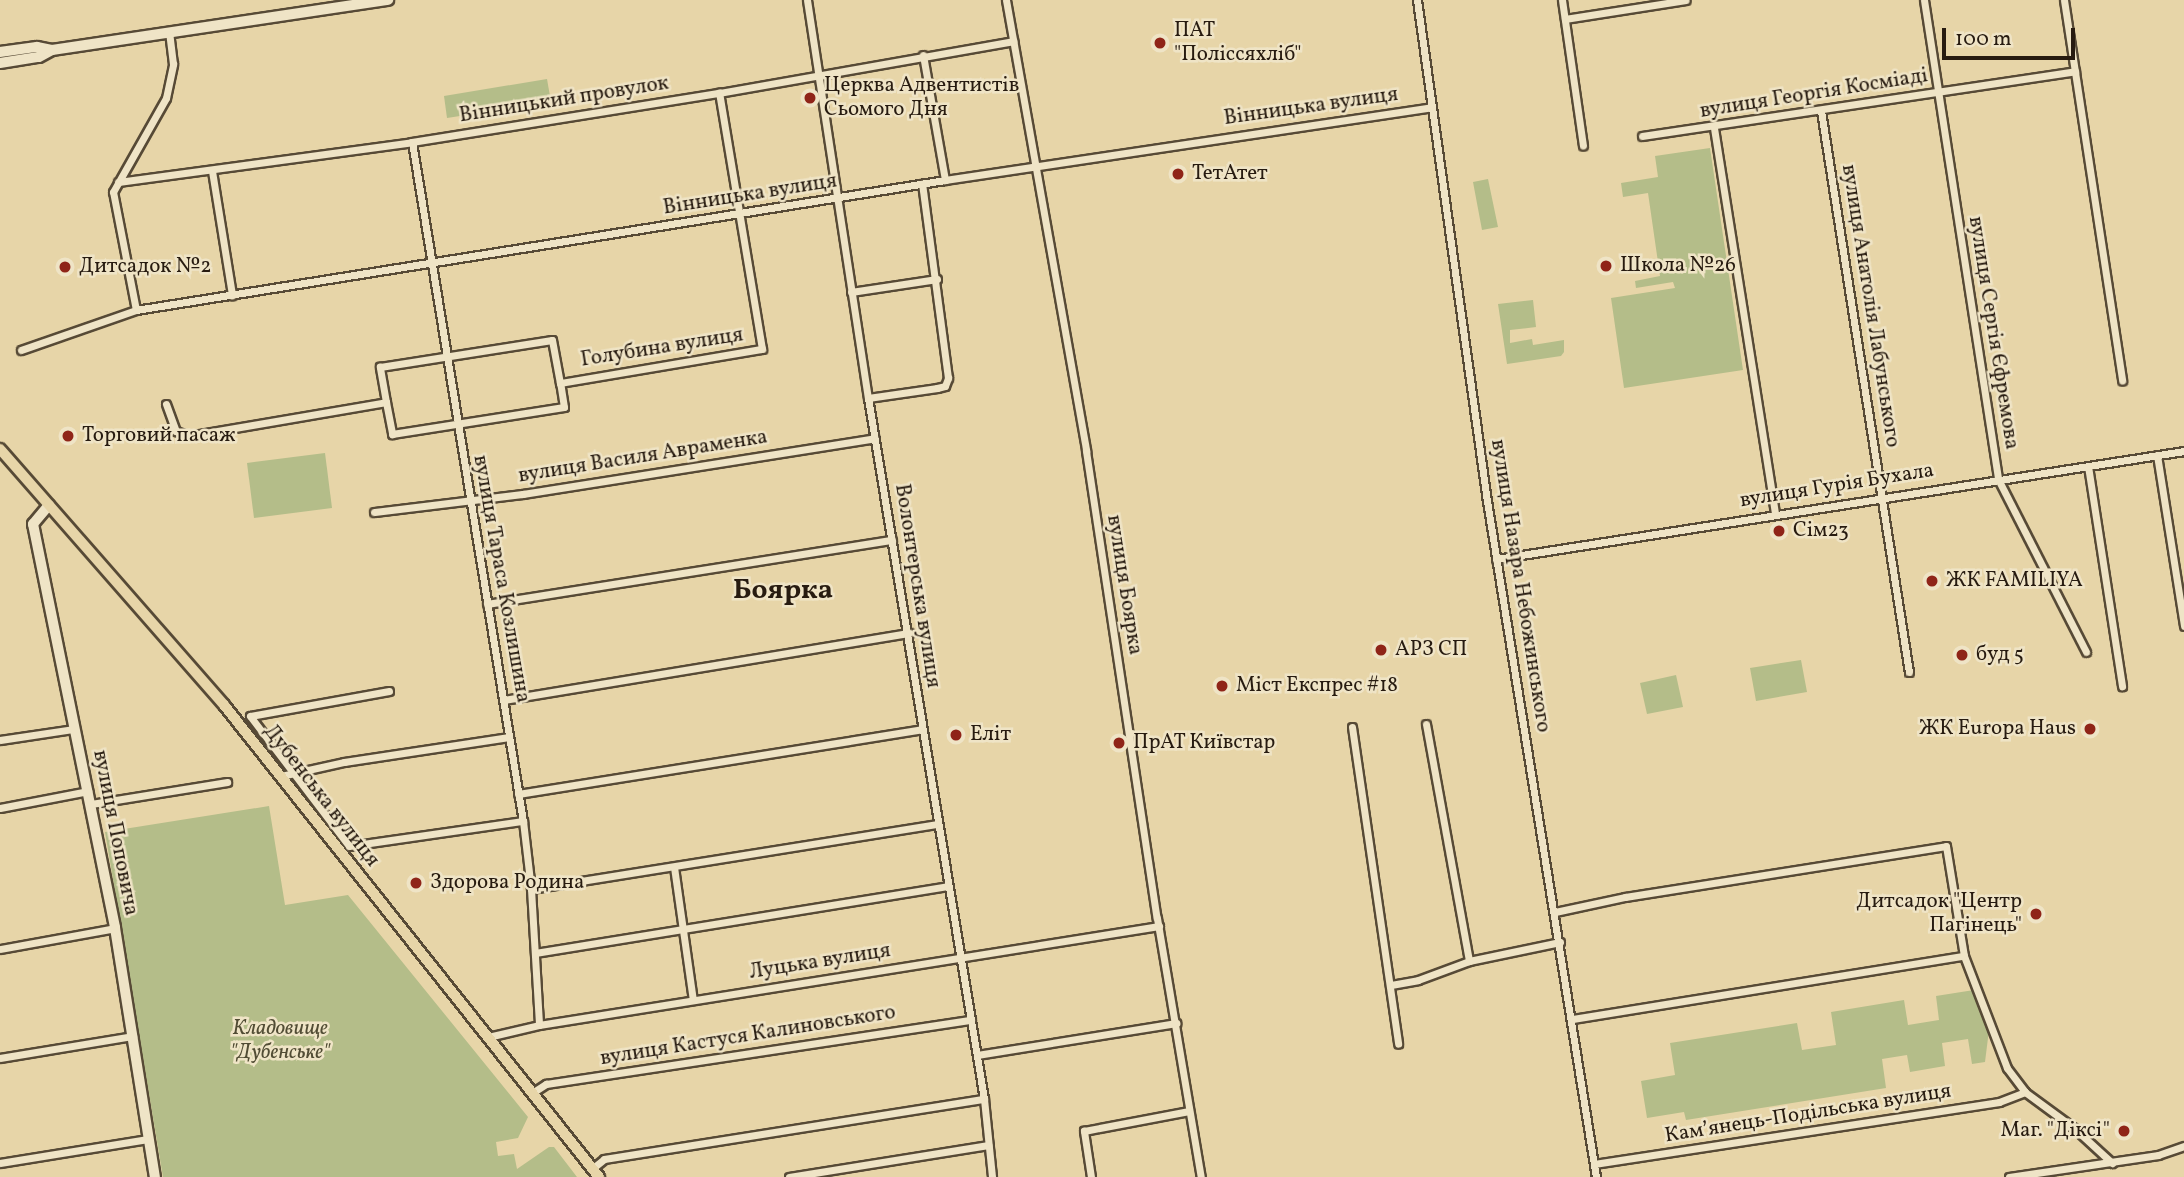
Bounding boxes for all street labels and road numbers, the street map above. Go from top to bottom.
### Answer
street label: вулиця Георгія Косміаді [1698,64,1930,124]
street label: Вінницький провулок [457,71,671,129]
street label: Вінницька вулиця [1222,82,1400,132]
street label: вулиця Анатолія Лабунського [1835,163,1905,449]
street label: Вінницька вулиця [661,169,839,221]
street label: вулиця Сергія Єфремова [1962,215,2024,451]
street label: Голубина вулиця [579,323,745,373]
street label: вулиця Василя Авраменка [517,425,769,489]
street label: вулиця Назара Небожинського [1484,438,1556,734]
street label: вулиця Тараса Козлишина [467,453,535,705]
street label: вулиця Гурія Бухала [1738,458,1936,514]
street label: Волонтерська вулиця [888,482,946,690]
street label: вулиця Боярка [1100,513,1148,657]
street label: Дубенська вулиця [258,720,384,872]
street label: вулиця Поповича [87,748,143,918]
street label: Луцька вулиця [748,938,892,986]
street label: вулиця Кастуся Калиновського [599,1000,897,1072]
street label: Камʼянець-Подільська вулиця [1663,1079,1953,1149]

